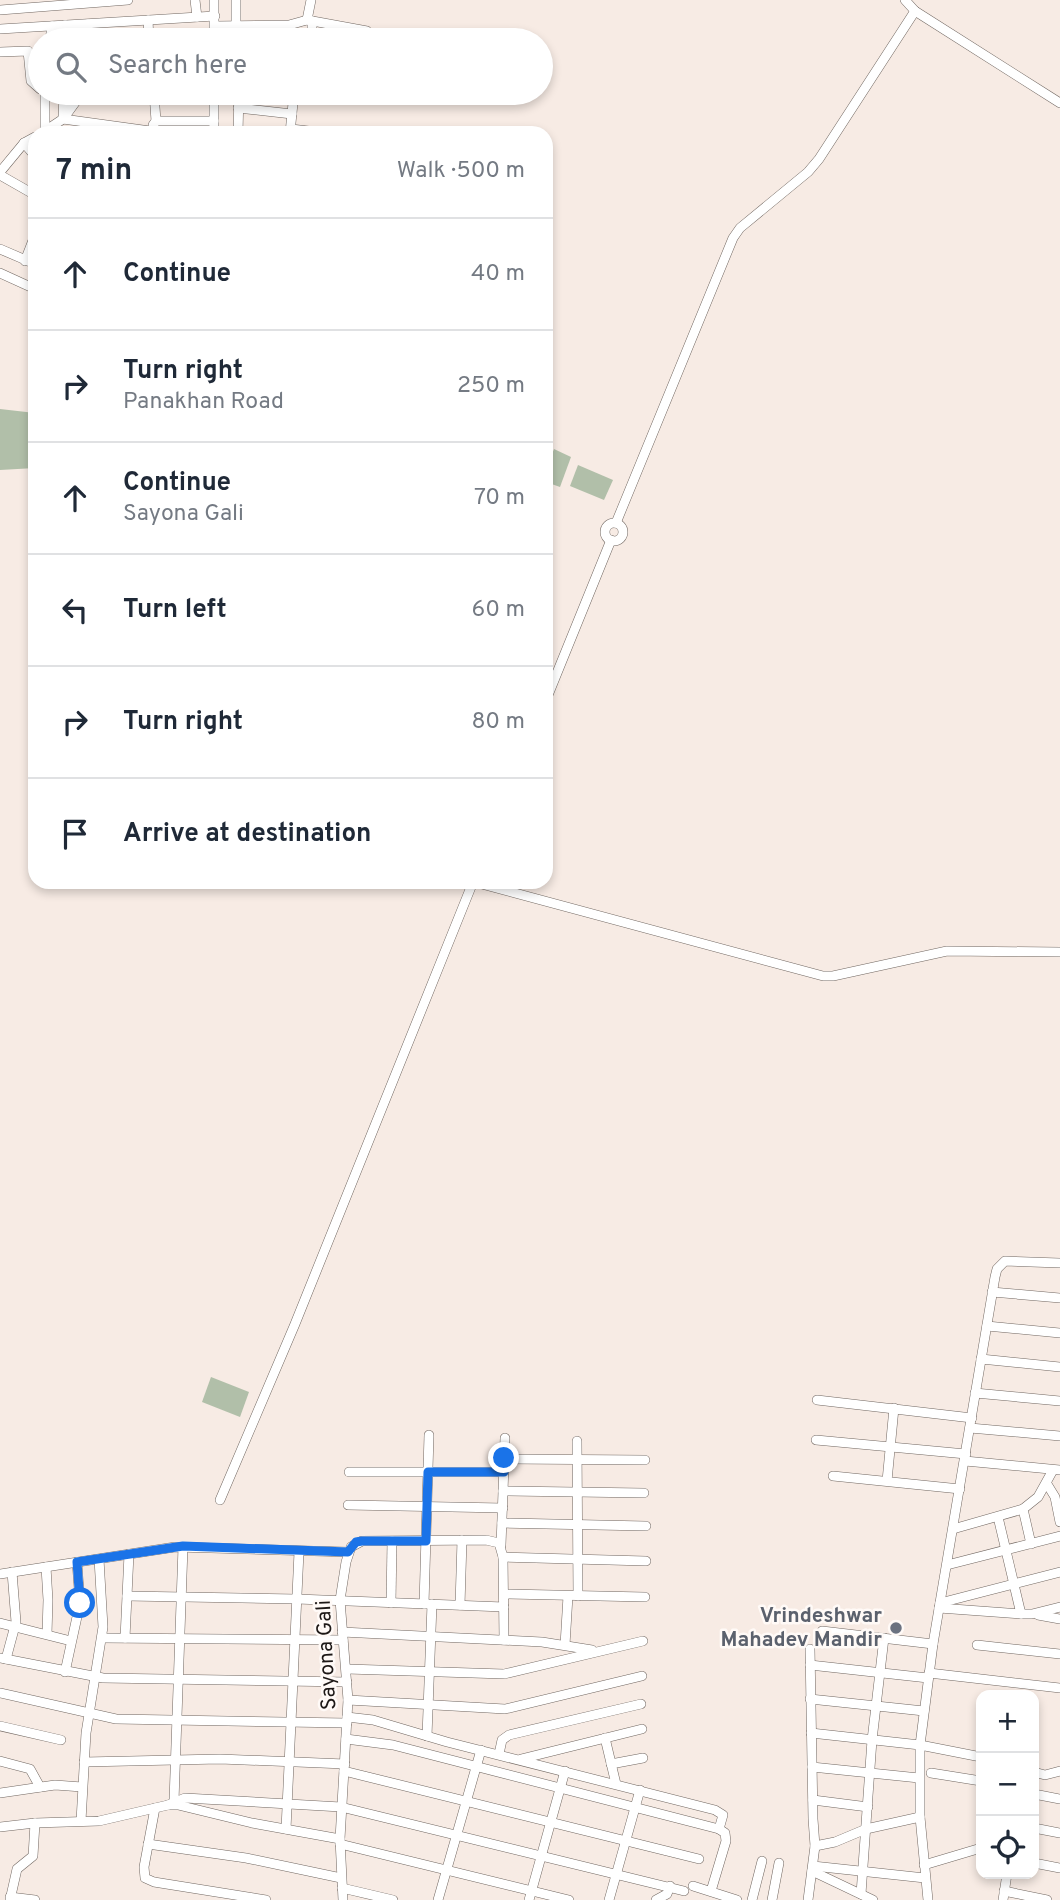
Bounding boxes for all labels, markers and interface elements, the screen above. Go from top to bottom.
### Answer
search box [28,28,553,105]
icon: search [52,48,90,86]
text: Search here [108,50,247,83]
text: 7 min [56,153,132,190]
text: Walk · 500 m [397,157,525,186]
icon: ahead [56,255,94,293]
text: Continue [123,258,231,291]
text: 40 m [471,260,525,289]
text: Turn right [123,355,243,388]
icon: right [56,367,94,405]
text: 250 m [457,372,525,401]
text: Panakhan Road [123,388,284,417]
text: Continue [123,467,231,500]
icon: ahead [56,479,94,517]
text: 70 m [474,484,525,513]
text: Sayona Gali [123,500,244,529]
icon: left [56,591,94,629]
text: Turn left [123,594,227,627]
text: 60 m [472,596,525,625]
icon: right [56,703,94,741]
text: Turn right [123,706,243,739]
text: 80 m [472,708,525,737]
icon: arrive [56,815,94,853]
text: Arrive at destination [123,818,371,851]
route end [488,1442,519,1473]
route start [64,1587,95,1618]
street label: Sayona Gali [311,1599,343,1711]
place label: Vrindeshwar Mahadev Mandir [720,1603,882,1654]
marker: Vrindeshwar Mahadev Mandir [888,1620,904,1636]
map controls [976,1690,1039,1879]
button: + [976,1690,1039,1753]
button: − [976,1753,1039,1816]
button: locate [976,1816,1039,1879]

